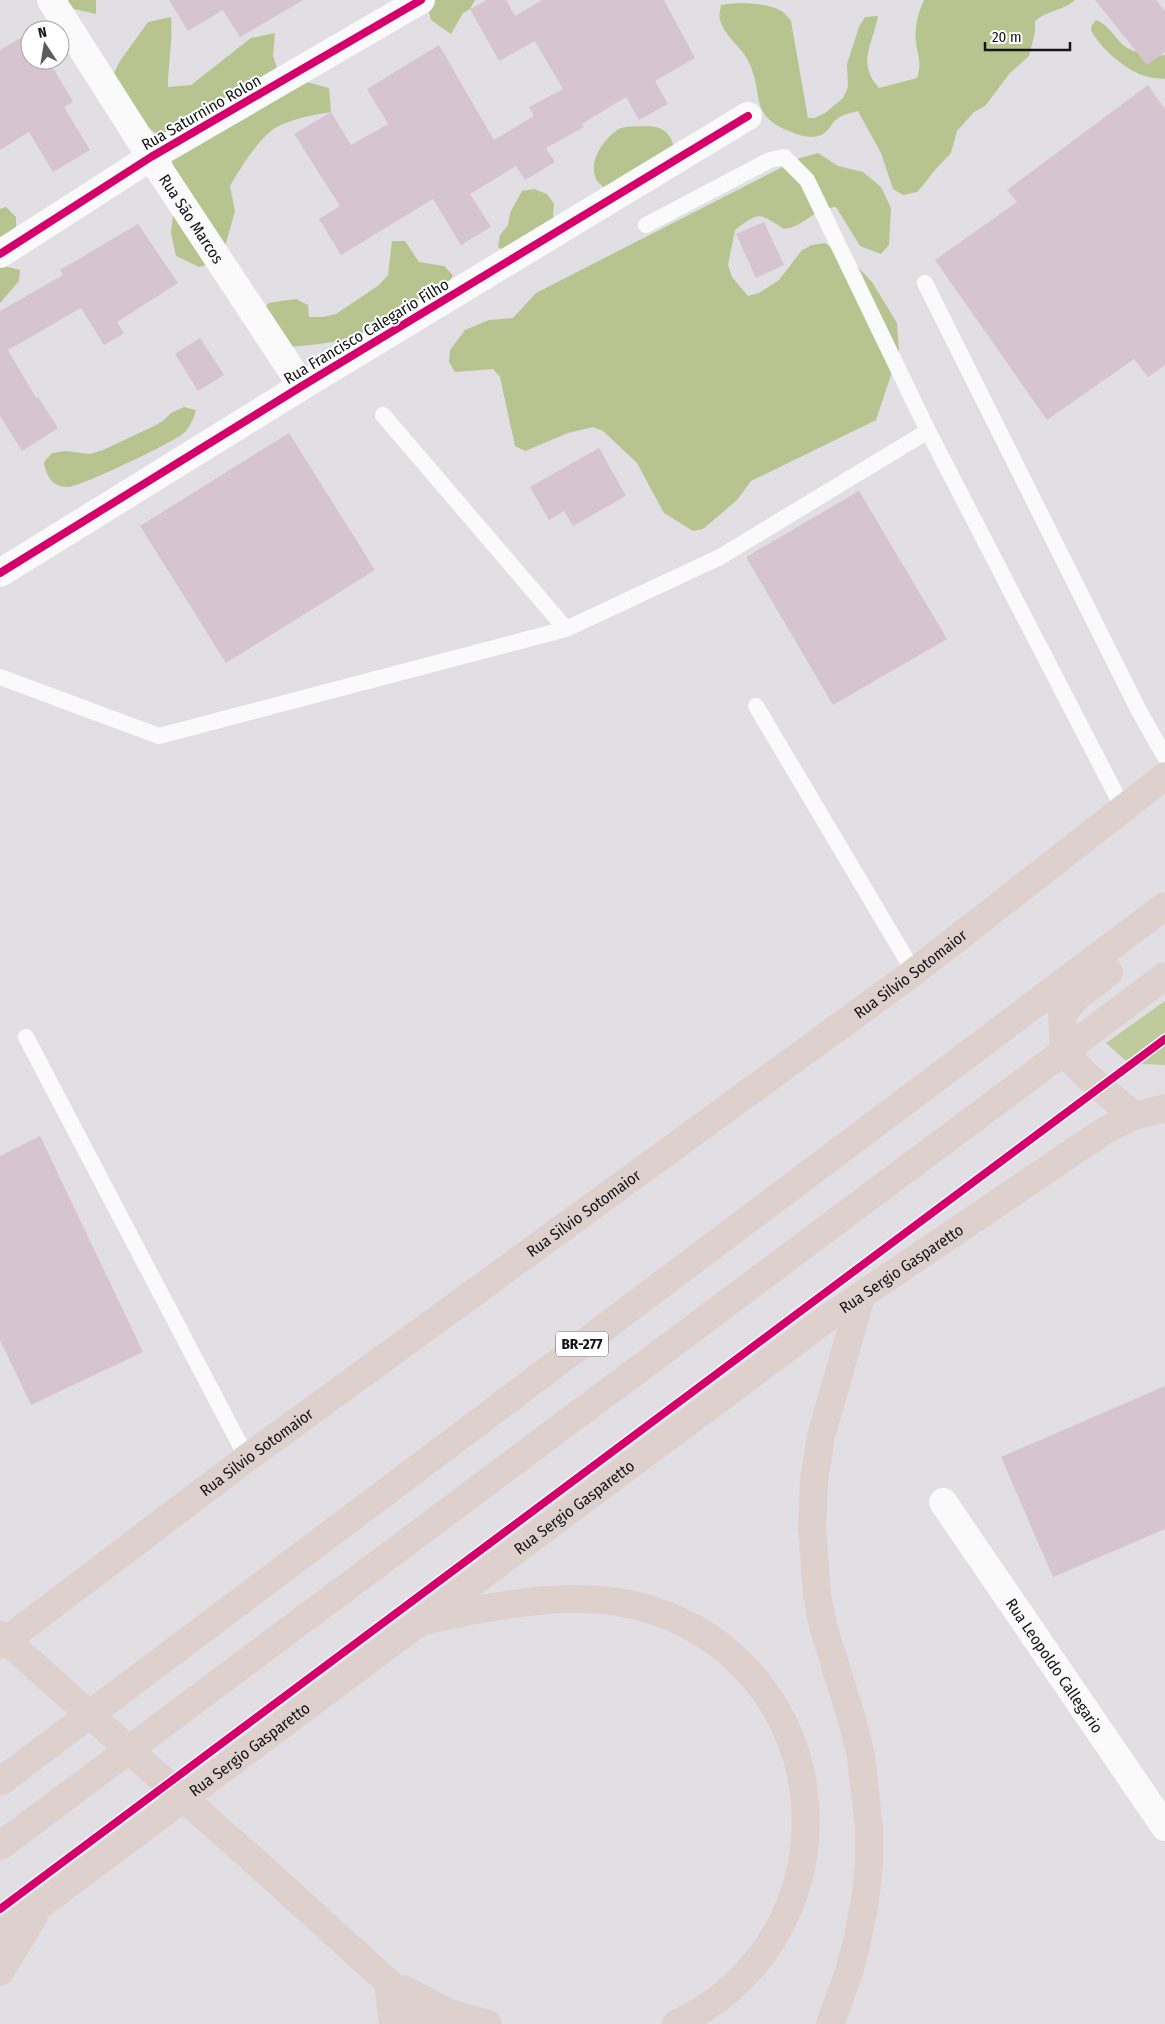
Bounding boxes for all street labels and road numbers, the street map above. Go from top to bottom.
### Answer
street label: Rua Saturnino Rolon [138,71,264,154]
street label: Rua São Marcos [155,171,228,267]
street label: Rua Francisco Calegario Filho [280,275,452,388]
street label: Rua Silvio Sotomaior [850,925,971,1023]
street label: Rua Silvio Sotomaior [523,1165,645,1261]
street label: Rua Sergio Gasparetto [836,1220,967,1317]
road number: BR-277 [556,1332,608,1356]
street label: Rua Silvio Sotomaior [196,1404,317,1500]
street label: Rua Sergio Gasparetto [510,1456,638,1558]
street label: Rua Leopoldo Callegario [1002,1595,1107,1737]
street label: Rua Sergio Gasparetto [186,1698,314,1801]

